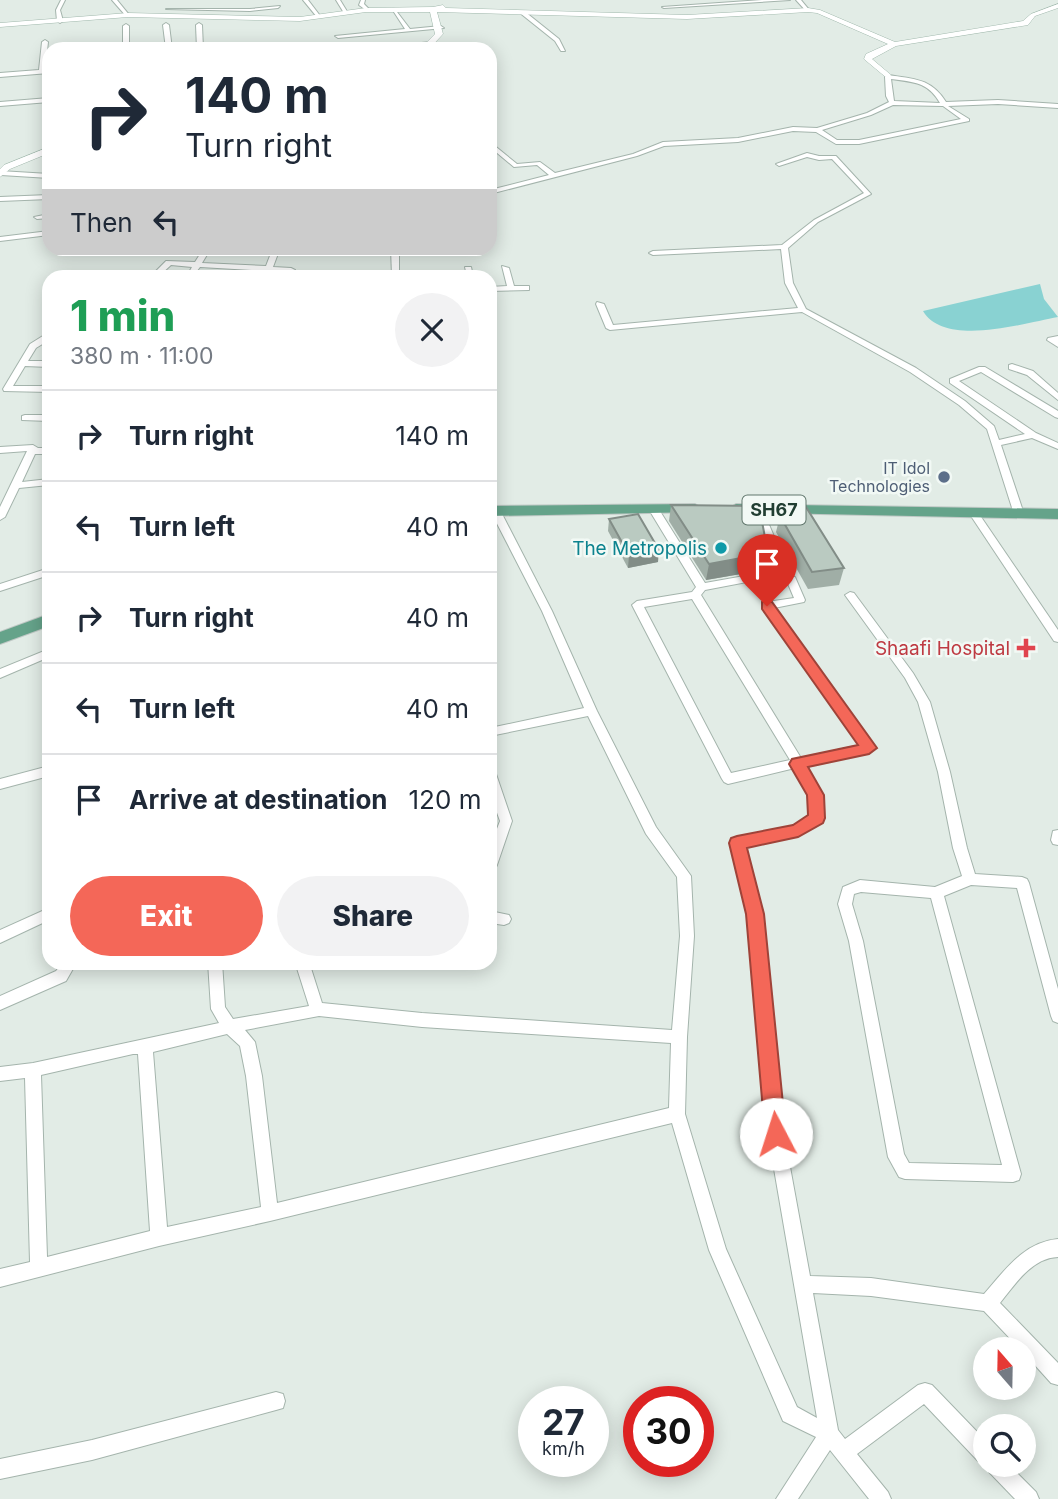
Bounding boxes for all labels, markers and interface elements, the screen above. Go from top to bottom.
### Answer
text: 140 m [185,66,329,125]
icon: right [70,70,161,161]
text: Turn right [185,126,332,165]
icon: left [147,203,185,241]
text: Then [70,207,133,238]
text: 1 min [70,290,175,341]
button: close [395,293,469,367]
text: 380 m · 11:00 [70,342,213,370]
icon: right [70,417,108,455]
text: Turn right [129,420,254,451]
text: 140 m [395,420,469,451]
place label: IT Idol Technologies [829,458,930,496]
marker: IT Idol Technologies [936,469,952,485]
road number: SH67 [742,496,806,524]
icon: left [70,508,108,546]
text: Turn left [129,511,235,542]
text: 40 m [406,511,469,542]
pin [737,534,797,606]
place label: The Metropolis [572,537,707,560]
marker: The Metropolis [713,540,729,556]
icon: arrive [748,545,786,583]
icon: right [70,599,108,637]
text: Turn right [129,602,254,633]
text: 40 m [406,602,469,633]
place label: Shaafi Hospital [875,637,1010,660]
marker: Shaafi Hospital [1016,638,1036,658]
icon: left [70,690,108,728]
text: Turn left [129,693,235,724]
text: 40 m [406,693,469,724]
icon: arrive [70,781,108,819]
text: Arrive at destination [129,784,388,815]
text: 120 m [409,784,481,815]
button: Exit [70,876,263,956]
button: Share [277,876,469,956]
position arrow [739,1097,813,1171]
north arrow [973,1337,1036,1400]
map controls [973,1337,1036,1477]
speed limit sign: 30 [623,1386,714,1477]
text: 27 [542,1401,585,1443]
button: search [973,1414,1036,1477]
text: km/h [542,1438,585,1459]

